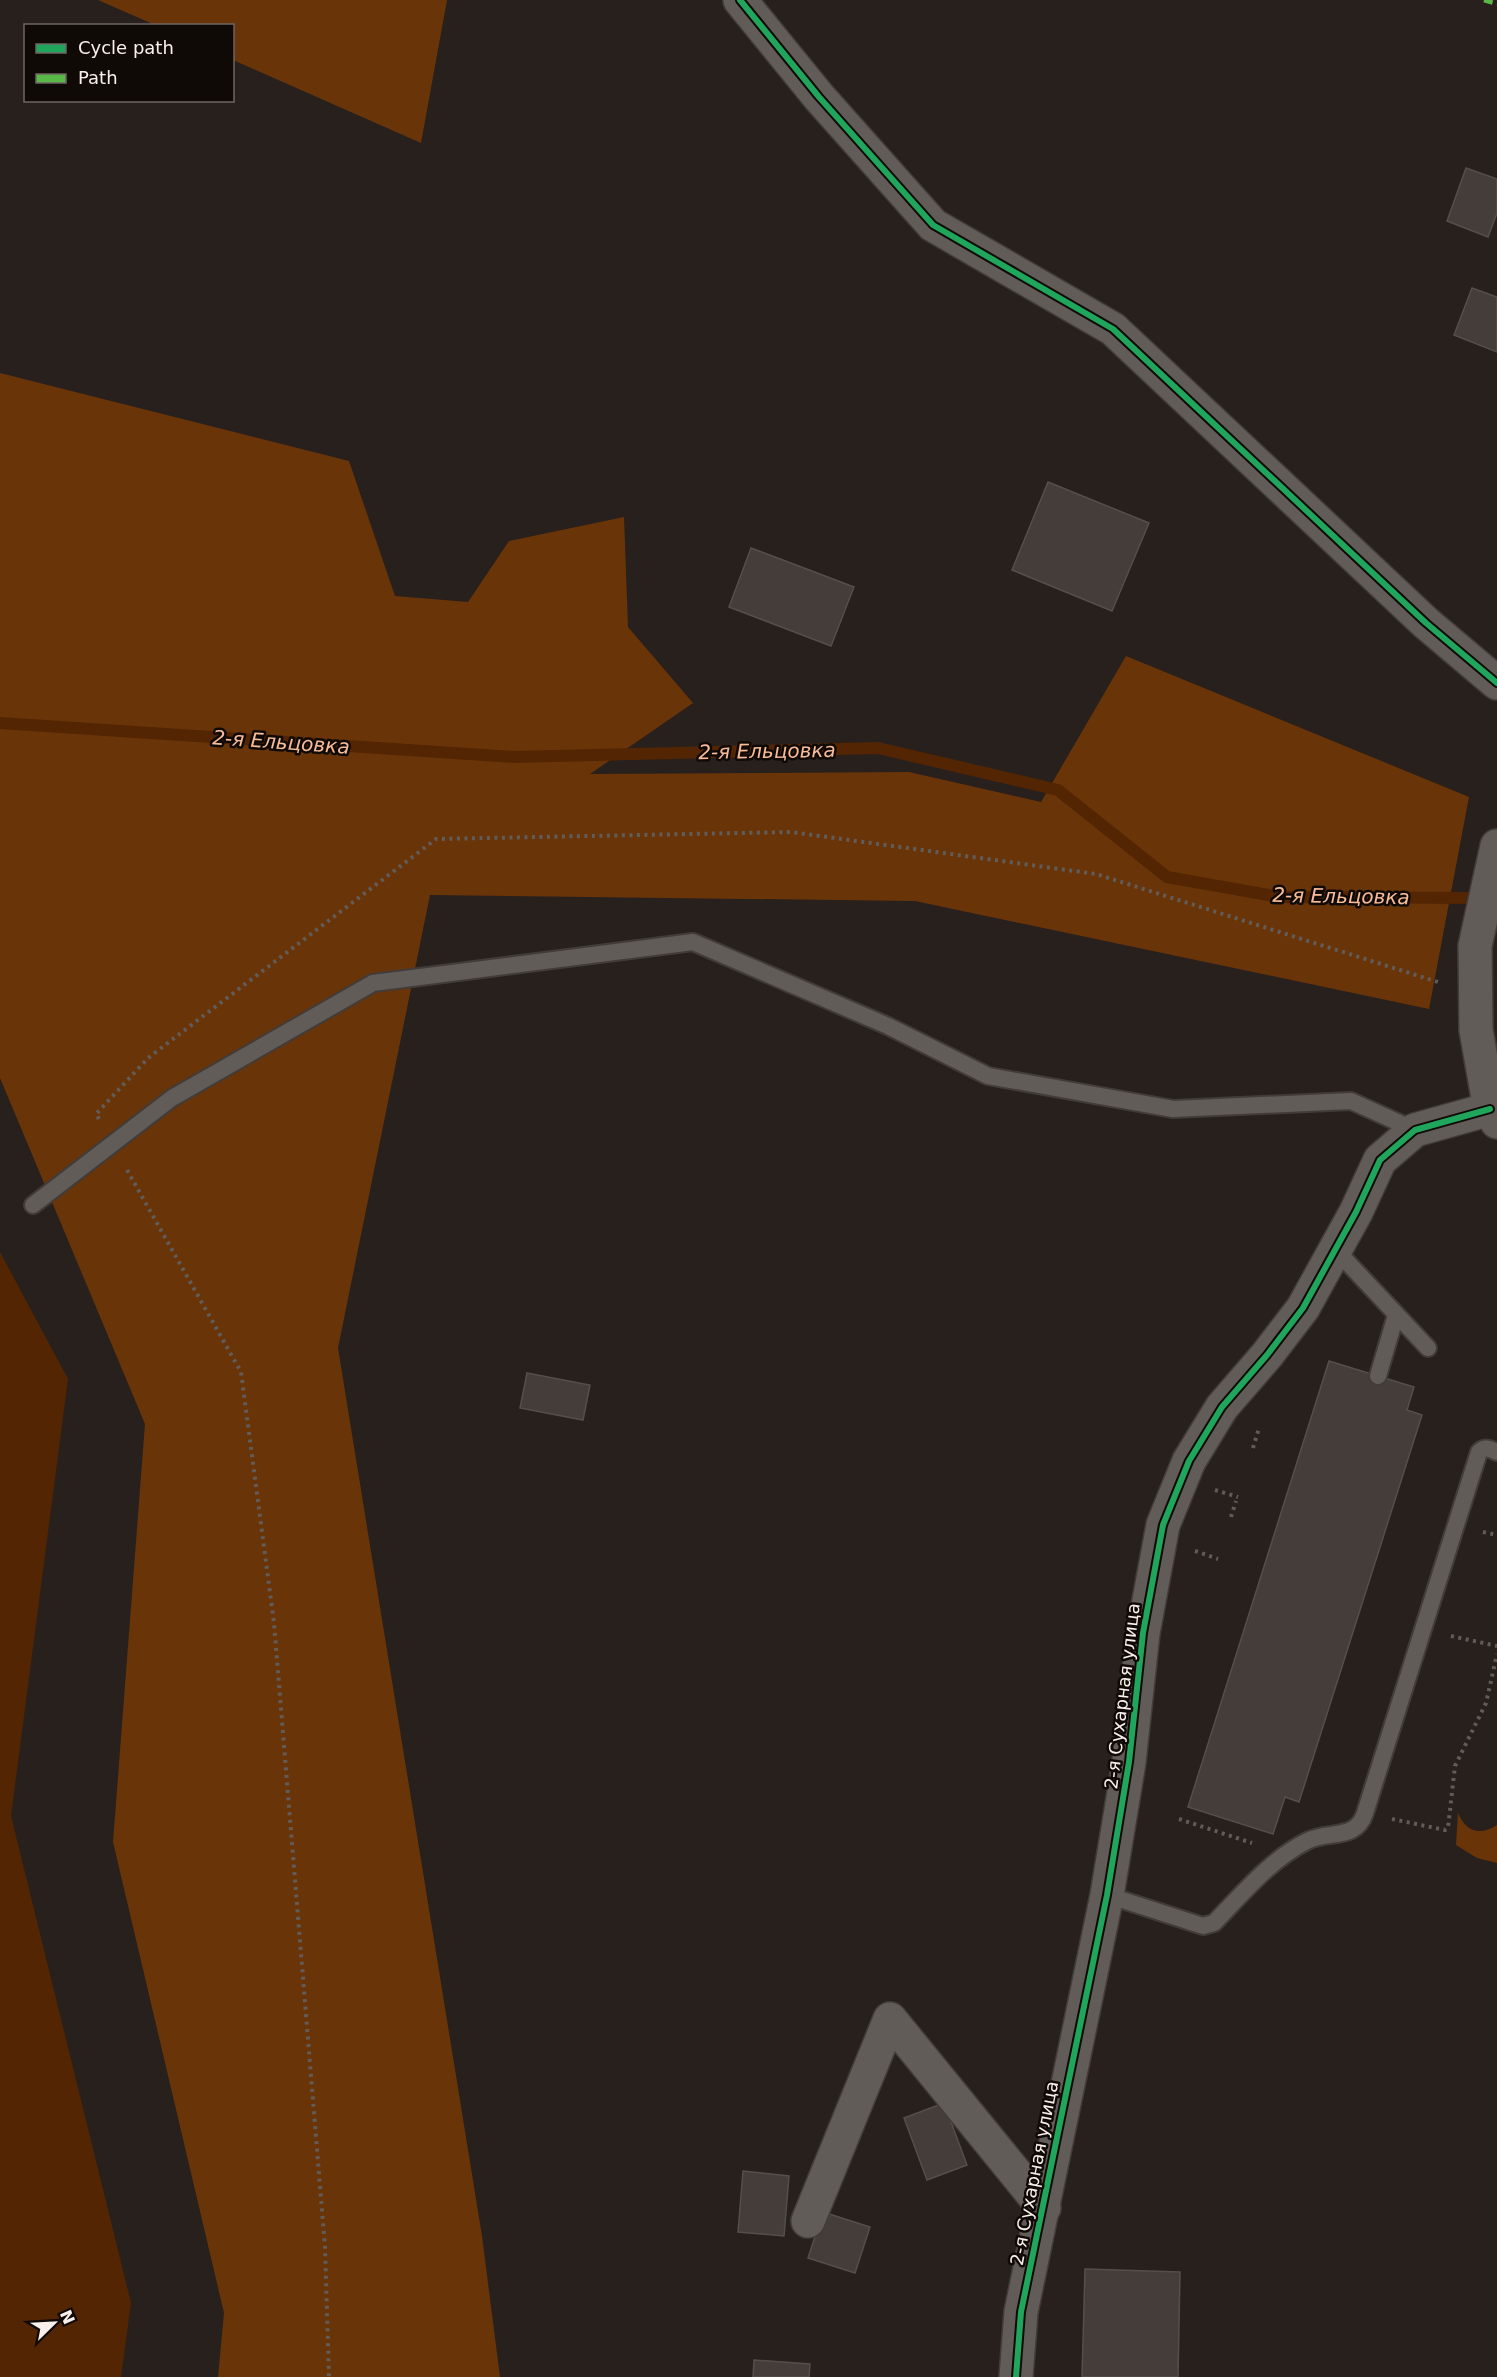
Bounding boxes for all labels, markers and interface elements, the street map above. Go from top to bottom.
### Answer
legend [24,24,234,102]
text: Cycle path [78,37,174,58]
text: Path [78,67,118,88]
water label: 2-я Ельцовка [212,725,350,759]
water label: 2-я Ельцовка [698,738,836,764]
water label: 2-я Ельцовка [1272,883,1410,909]
street label: 2-я Сухарная улица [1100,1602,1144,1790]
street label: 2-я Сухарная улица [1006,2079,1062,2267]
north arrow [24,2293,84,2353]
text: N [56,2307,79,2327]

